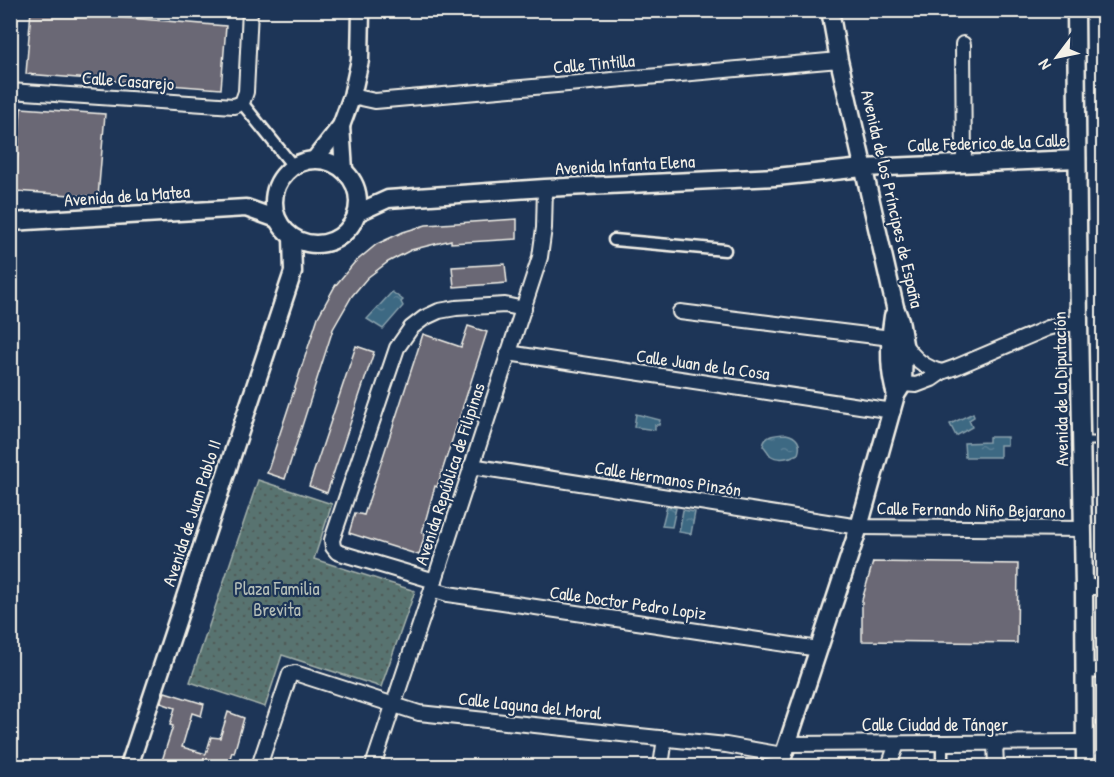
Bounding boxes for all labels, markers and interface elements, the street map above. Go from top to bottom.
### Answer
north arrow [1027,27,1087,87]
street label: Calle Tintilla [552,47,636,80]
text: N [1032,55,1056,74]
street label: Calle Casarejo [81,65,175,96]
street label: Avenida de los Príncipes de España [855,88,930,310]
street label: Calle Federico de la Calle [907,127,1067,158]
street label: Avenida Infanta Elena [554,148,696,181]
street label: Avenida de la Matea [63,179,191,212]
street label: Avenida de la Diputación [1047,311,1074,467]
street label: Calle Juan de la Cosa [635,343,771,386]
street label: Avenida República de Filipinas [408,380,491,568]
street label: Avenida de Juan Pablo II [156,436,227,589]
street label: Calle Hermanos Pinzón [593,455,743,502]
street label: Calle Fernando Niño Bejarano [876,495,1066,524]
park label: Plaza Familia Brevita [234,576,320,622]
street label: Calle Doctor Pedro Lopiz [548,579,708,626]
street label: Calle Laguna del Moral [457,686,603,725]
street label: Calle Ciudad de Tánger [862,712,1008,737]

